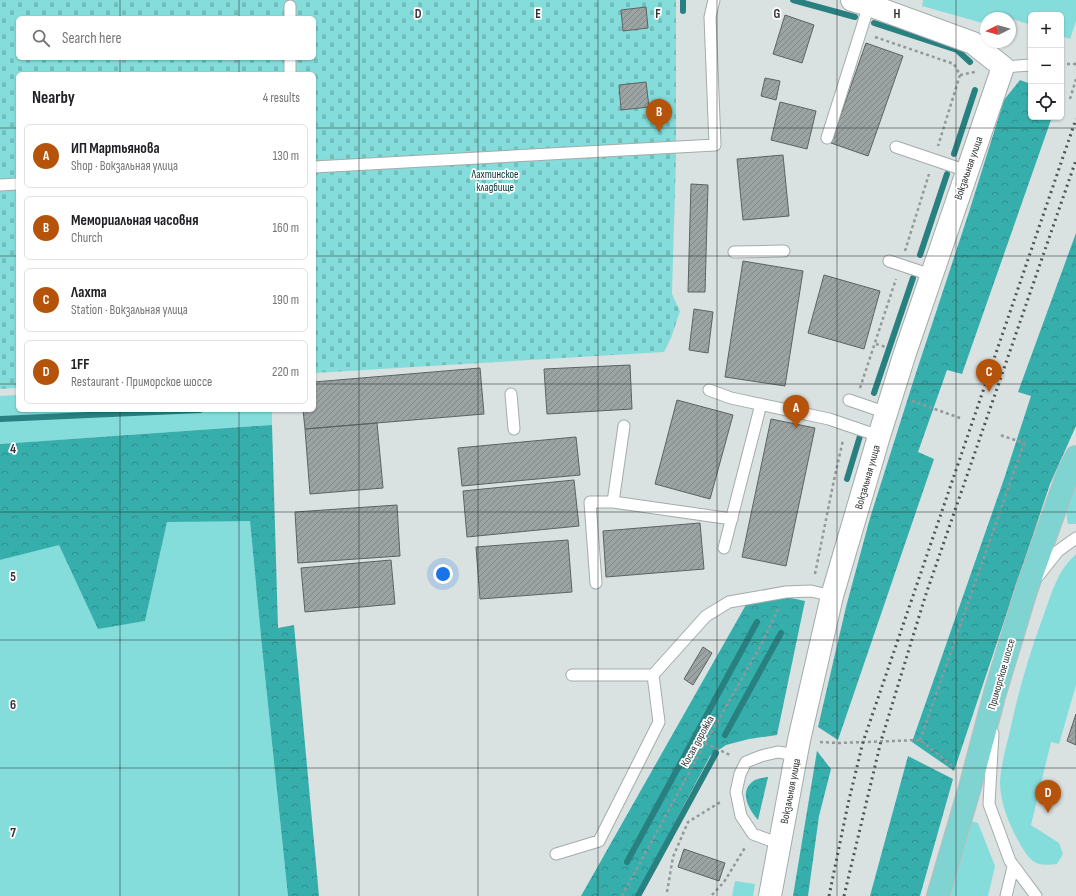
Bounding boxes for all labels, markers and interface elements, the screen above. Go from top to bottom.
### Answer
text: D [415,6,422,22]
text: E [535,6,541,22]
text: F [655,6,661,22]
text: G [774,6,781,22]
text: H [894,6,901,22]
north arrow [980,12,1016,48]
map controls [1028,12,1064,120]
button: + [1028,12,1064,48]
search box [16,16,316,60]
icon: search [30,27,52,49]
text: Search here [62,29,122,48]
button: − [1028,48,1064,84]
button: locate [1028,84,1064,120]
text: Nearby [32,88,75,108]
text: 4 results [263,90,300,106]
pin: B [646,99,672,132]
street label: Вокзальная улица [952,135,985,202]
text: ИП Мартьянова [71,139,160,158]
text: A [43,148,49,164]
text: 130 m [273,148,299,164]
text: Shop · Вокзальная улица [71,158,178,174]
park label: Лахтинское кладбище [471,168,518,194]
text: Мемориальная часовня [71,211,198,230]
text: B [43,220,49,236]
text: 160 m [273,220,299,236]
text: Church [71,230,103,246]
text: Лахта [71,283,107,302]
text: C [43,292,49,308]
text: 190 m [272,292,299,308]
text: Station · Вокзальная улица [71,302,188,318]
text: 1FF [71,355,90,374]
pin: C [976,359,1002,392]
text: D [43,364,49,380]
text: 220 m [272,364,299,380]
text: Restaurant · Приморское шоссе [71,374,212,390]
pin: A [783,395,809,428]
text: 4 [10,441,16,457]
street label: Вокзальная улица [852,444,883,511]
your location [433,564,453,584]
text: 5 [10,569,16,585]
street label: Приморское шоссе [985,637,1018,711]
text: 6 [10,697,16,713]
street label: Косая дорожка [678,713,717,769]
street label: Вокзальная улица [778,757,803,825]
pin: D [1035,780,1061,813]
text: 7 [10,825,16,841]

